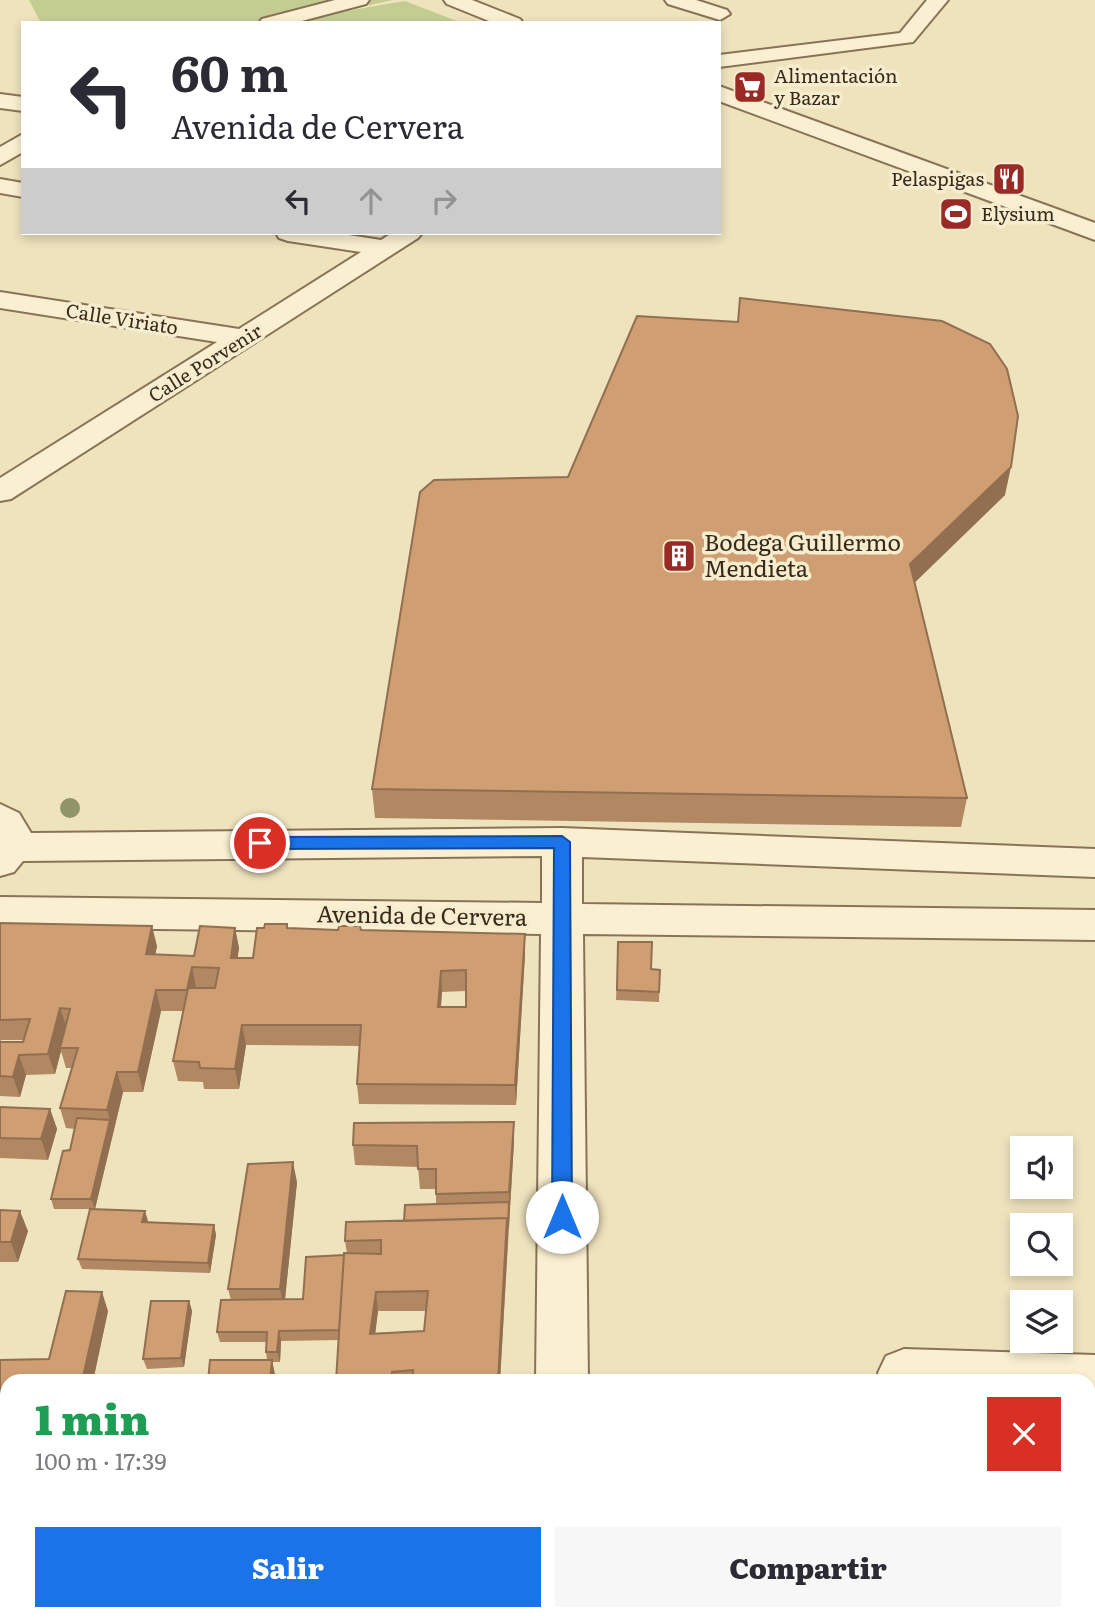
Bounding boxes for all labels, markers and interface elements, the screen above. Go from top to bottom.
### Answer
text: 60 m [171,34,288,107]
icon: left [56,49,147,140]
place label: Alimentación y Bazar [774,61,898,111]
supermarket icon: Alimentación y Bazar [731,68,769,106]
text: Avenida de Cervera [171,101,464,149]
restaurant icon: Pelaspigas [990,160,1028,198]
place label: Pelaspigas [891,164,984,192]
icon: left [279,182,317,220]
icon: ahead [352,182,390,220]
icon: right [425,182,463,220]
sports icon: Elysium [937,195,975,233]
place label: Elysium [981,199,1055,227]
street label: Calle Viriato [64,295,180,341]
street label: Calle Porvenir [142,316,267,408]
place label: Bodega Guillermo Mendieta [704,524,901,584]
building icon: Bodega Guillermo Mendieta [660,537,698,575]
pin [230,813,290,873]
icon: arrive [241,824,279,862]
street label: Avenida de Cervera [316,895,528,933]
map controls [1010,1136,1073,1353]
button: sound [1010,1136,1073,1199]
position arrow [525,1180,599,1254]
button: search [1010,1213,1073,1276]
button: layers [1010,1290,1073,1353]
text: 1 min [35,1386,150,1448]
button: close [987,1397,1061,1471]
text: 100 m · 17:39 [35,1443,167,1477]
button: Salir [35,1527,541,1607]
button: Compartir [555,1527,1061,1607]

